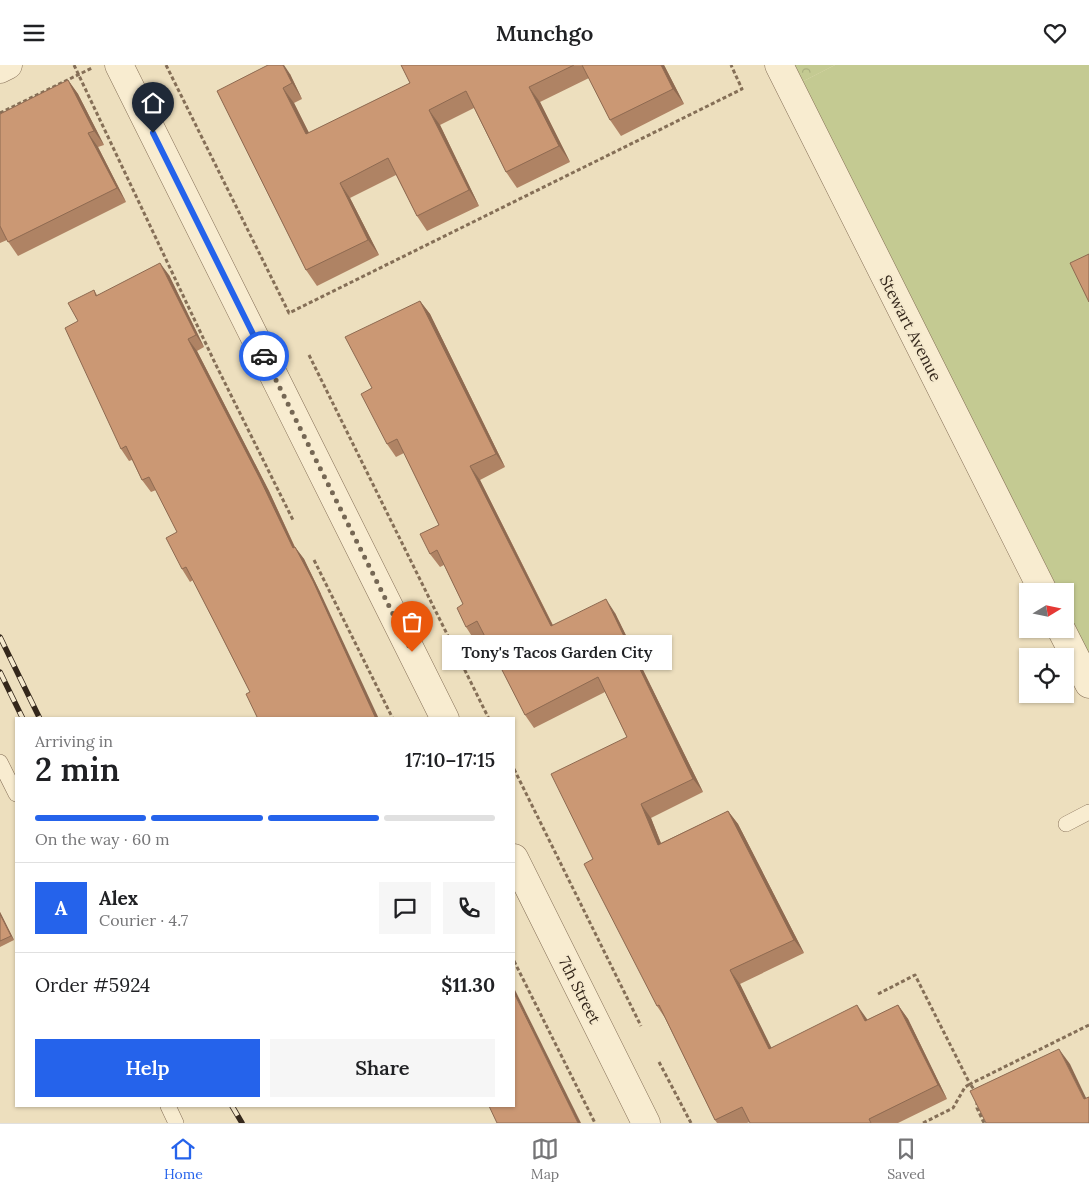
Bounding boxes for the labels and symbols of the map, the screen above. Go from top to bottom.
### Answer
pin [132,82,174,133]
street label: Stewart Avenue [876,272,946,385]
courier [239,331,289,381]
north arrow [1019,583,1074,637]
pin [391,601,433,652]
callout: Tony's Tacos Garden City [442,635,672,669]
street label: 7th Street [555,953,606,1028]

